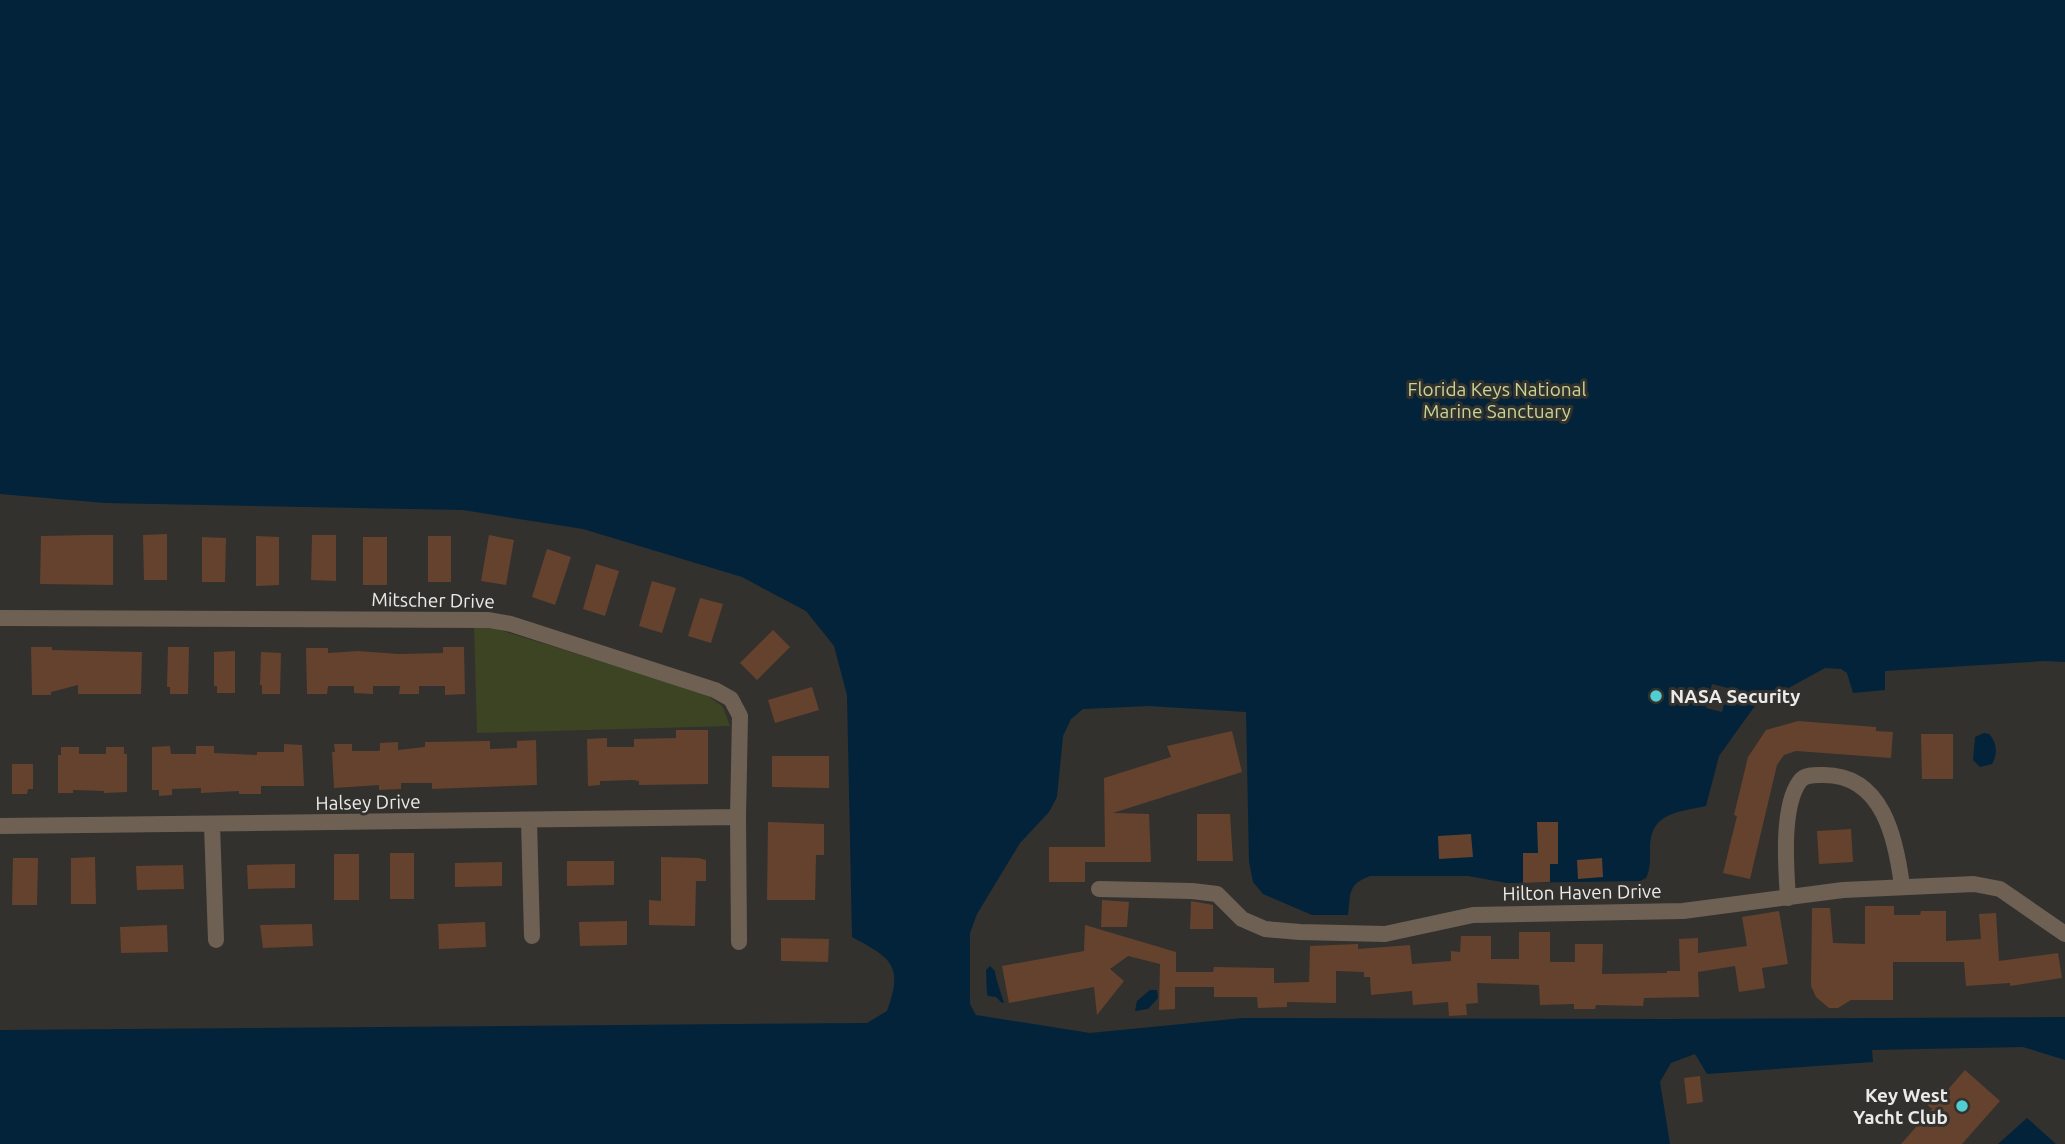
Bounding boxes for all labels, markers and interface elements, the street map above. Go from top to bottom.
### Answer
park label: Florida Keys National Marine Sanctuary [1408,378,1586,422]
street label: Mitscher Drive [371,588,495,612]
place label: NASA Security [1670,685,1800,707]
marker: NASA Security [1648,688,1664,704]
street label: Halsey Drive [315,790,421,814]
street label: Hilton Haven Drive [1502,880,1662,904]
place label: Key West Yacht Club [1853,1084,1948,1128]
marker: Key West Yacht Club [1954,1098,1970,1114]

